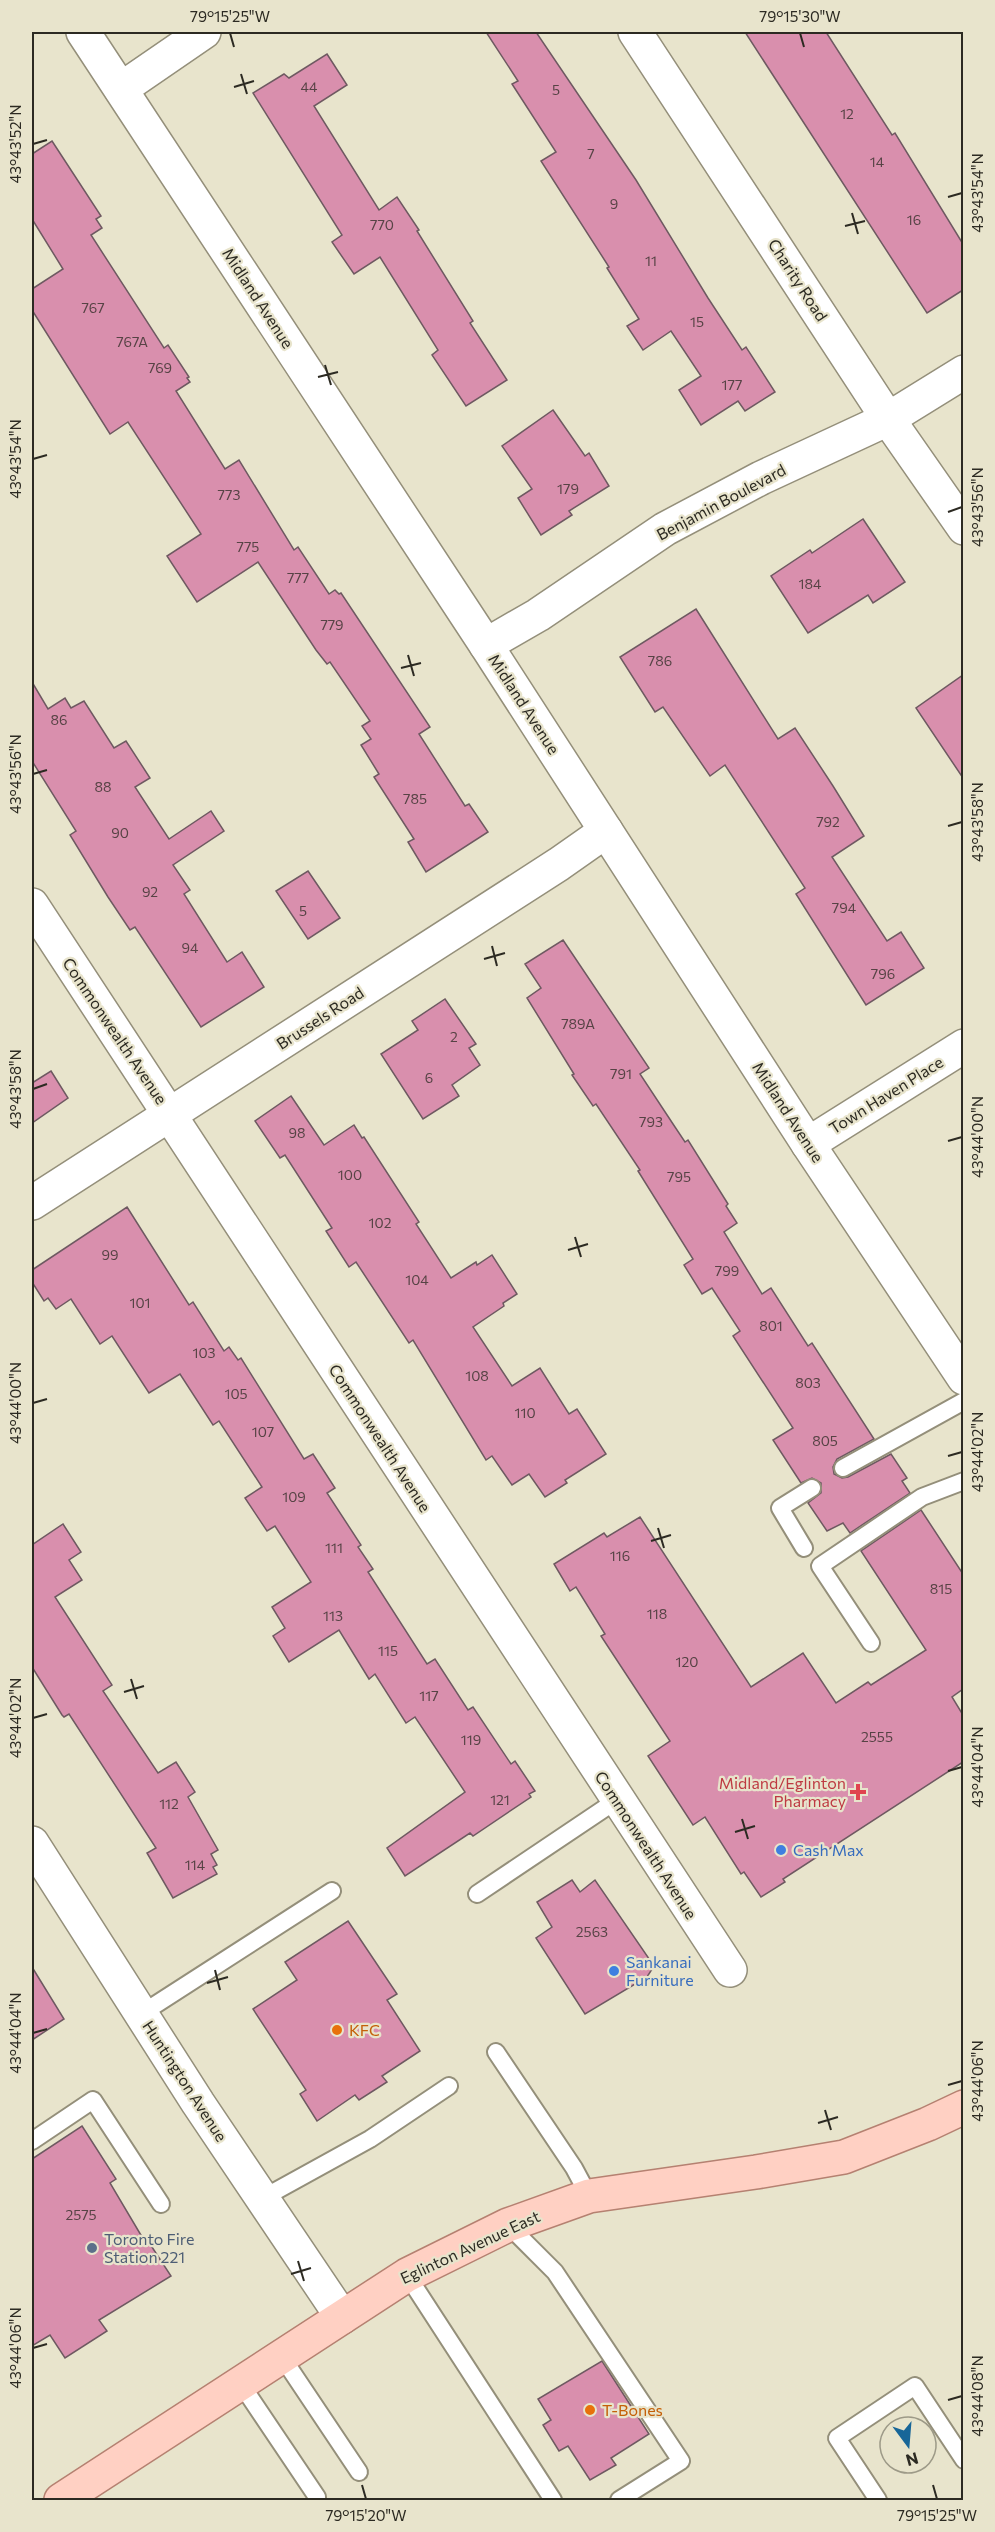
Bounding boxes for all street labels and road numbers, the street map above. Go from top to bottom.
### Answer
street label: Charity Road [765,235,832,324]
street label: Midland Avenue [219,244,298,352]
street label: Benjamin Boulevard [653,459,789,544]
street label: Midland Avenue [485,650,564,758]
street label: Commonwealth Avenue [59,954,172,1108]
street label: Brussels Road [272,982,367,1053]
street label: Town Haven Place [825,1052,946,1137]
street label: Midland Avenue [749,1058,828,1166]
street label: Commonwealth Avenue [325,1360,435,1515]
street label: Commonwealth Avenue [591,1767,701,1922]
street label: Huntington Avenue [139,2017,232,2145]
street label: Eglinton Avenue East [397,2206,543,2287]

